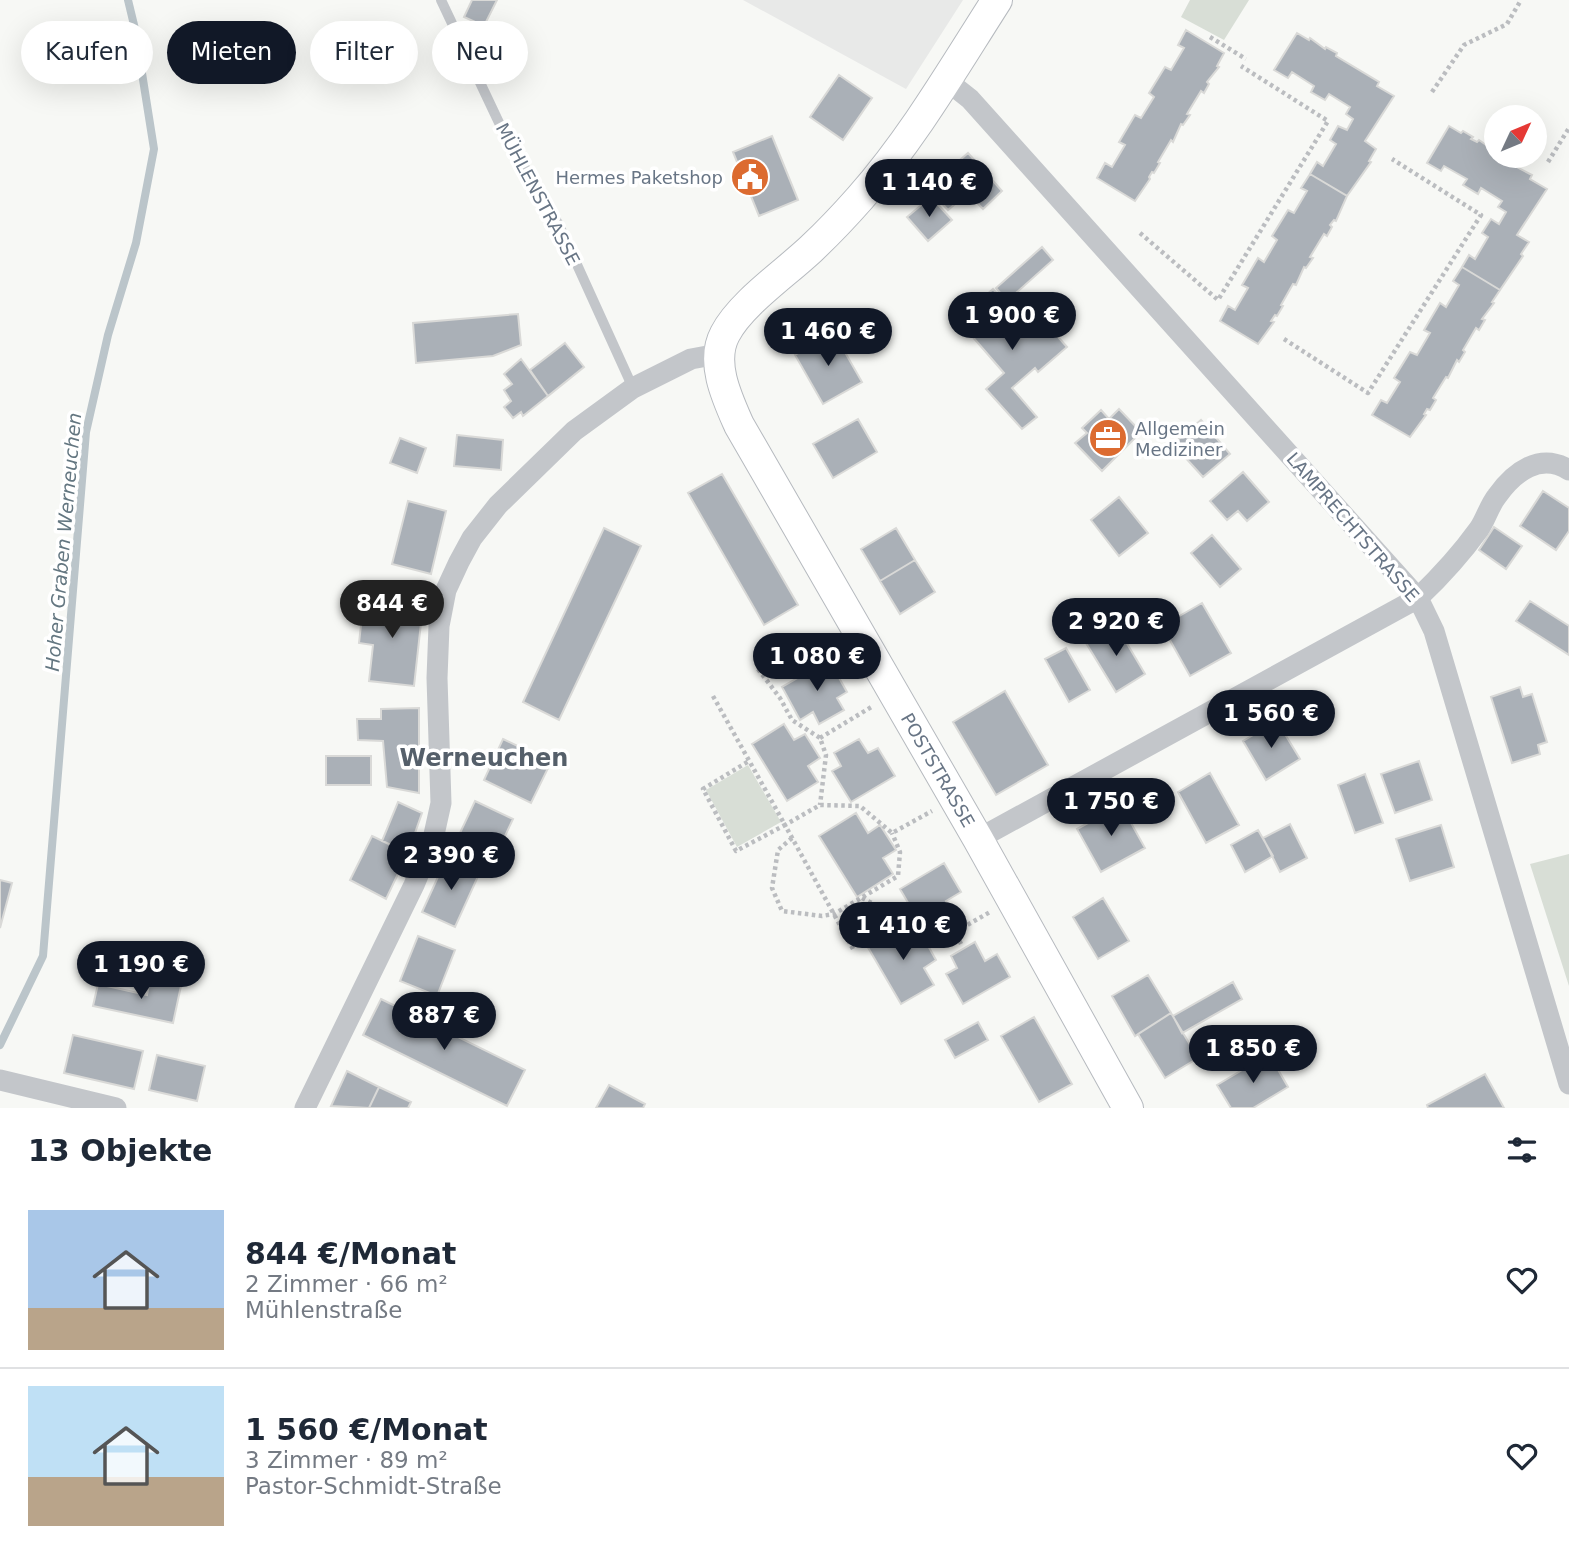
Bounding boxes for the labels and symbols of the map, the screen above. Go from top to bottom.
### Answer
north arrow [1484,105,1547,168]
street label: MÜHLENSTRASSE [492,119,584,269]
public building icon: Hermes Paketshop [729,156,771,198]
pin: 1 140 € [864,160,994,219]
place label: Hermes Paketshop [555,167,723,188]
pin: 1 900 € [947,292,1077,352]
pin: 1 460 € [763,308,893,368]
water label: Hoher Graben Werneuchen [41,412,85,672]
office icon: Allgemein Mediziner [1087,417,1129,459]
place label: Allgemein Mediziner [1135,418,1225,460]
street label: LAMPRECHTSTRASSE [1282,448,1424,606]
pin: 844 € [343,580,441,640]
pin: 2 920 € [1051,598,1181,658]
pin: 1 080 € [752,634,882,693]
pin: 1 560 € [1206,690,1336,750]
street label: POSTSTRASSE [897,709,979,831]
district label: Werneuchen [400,744,568,772]
pin: 1 750 € [1046,778,1176,838]
pin: 2 390 € [386,832,516,892]
pin: 1 410 € [838,902,968,962]
pin: 1 190 € [76,942,206,1001]
pin: 887 € [395,992,493,1052]
pin: 1 850 € [1188,1026,1318,1085]

